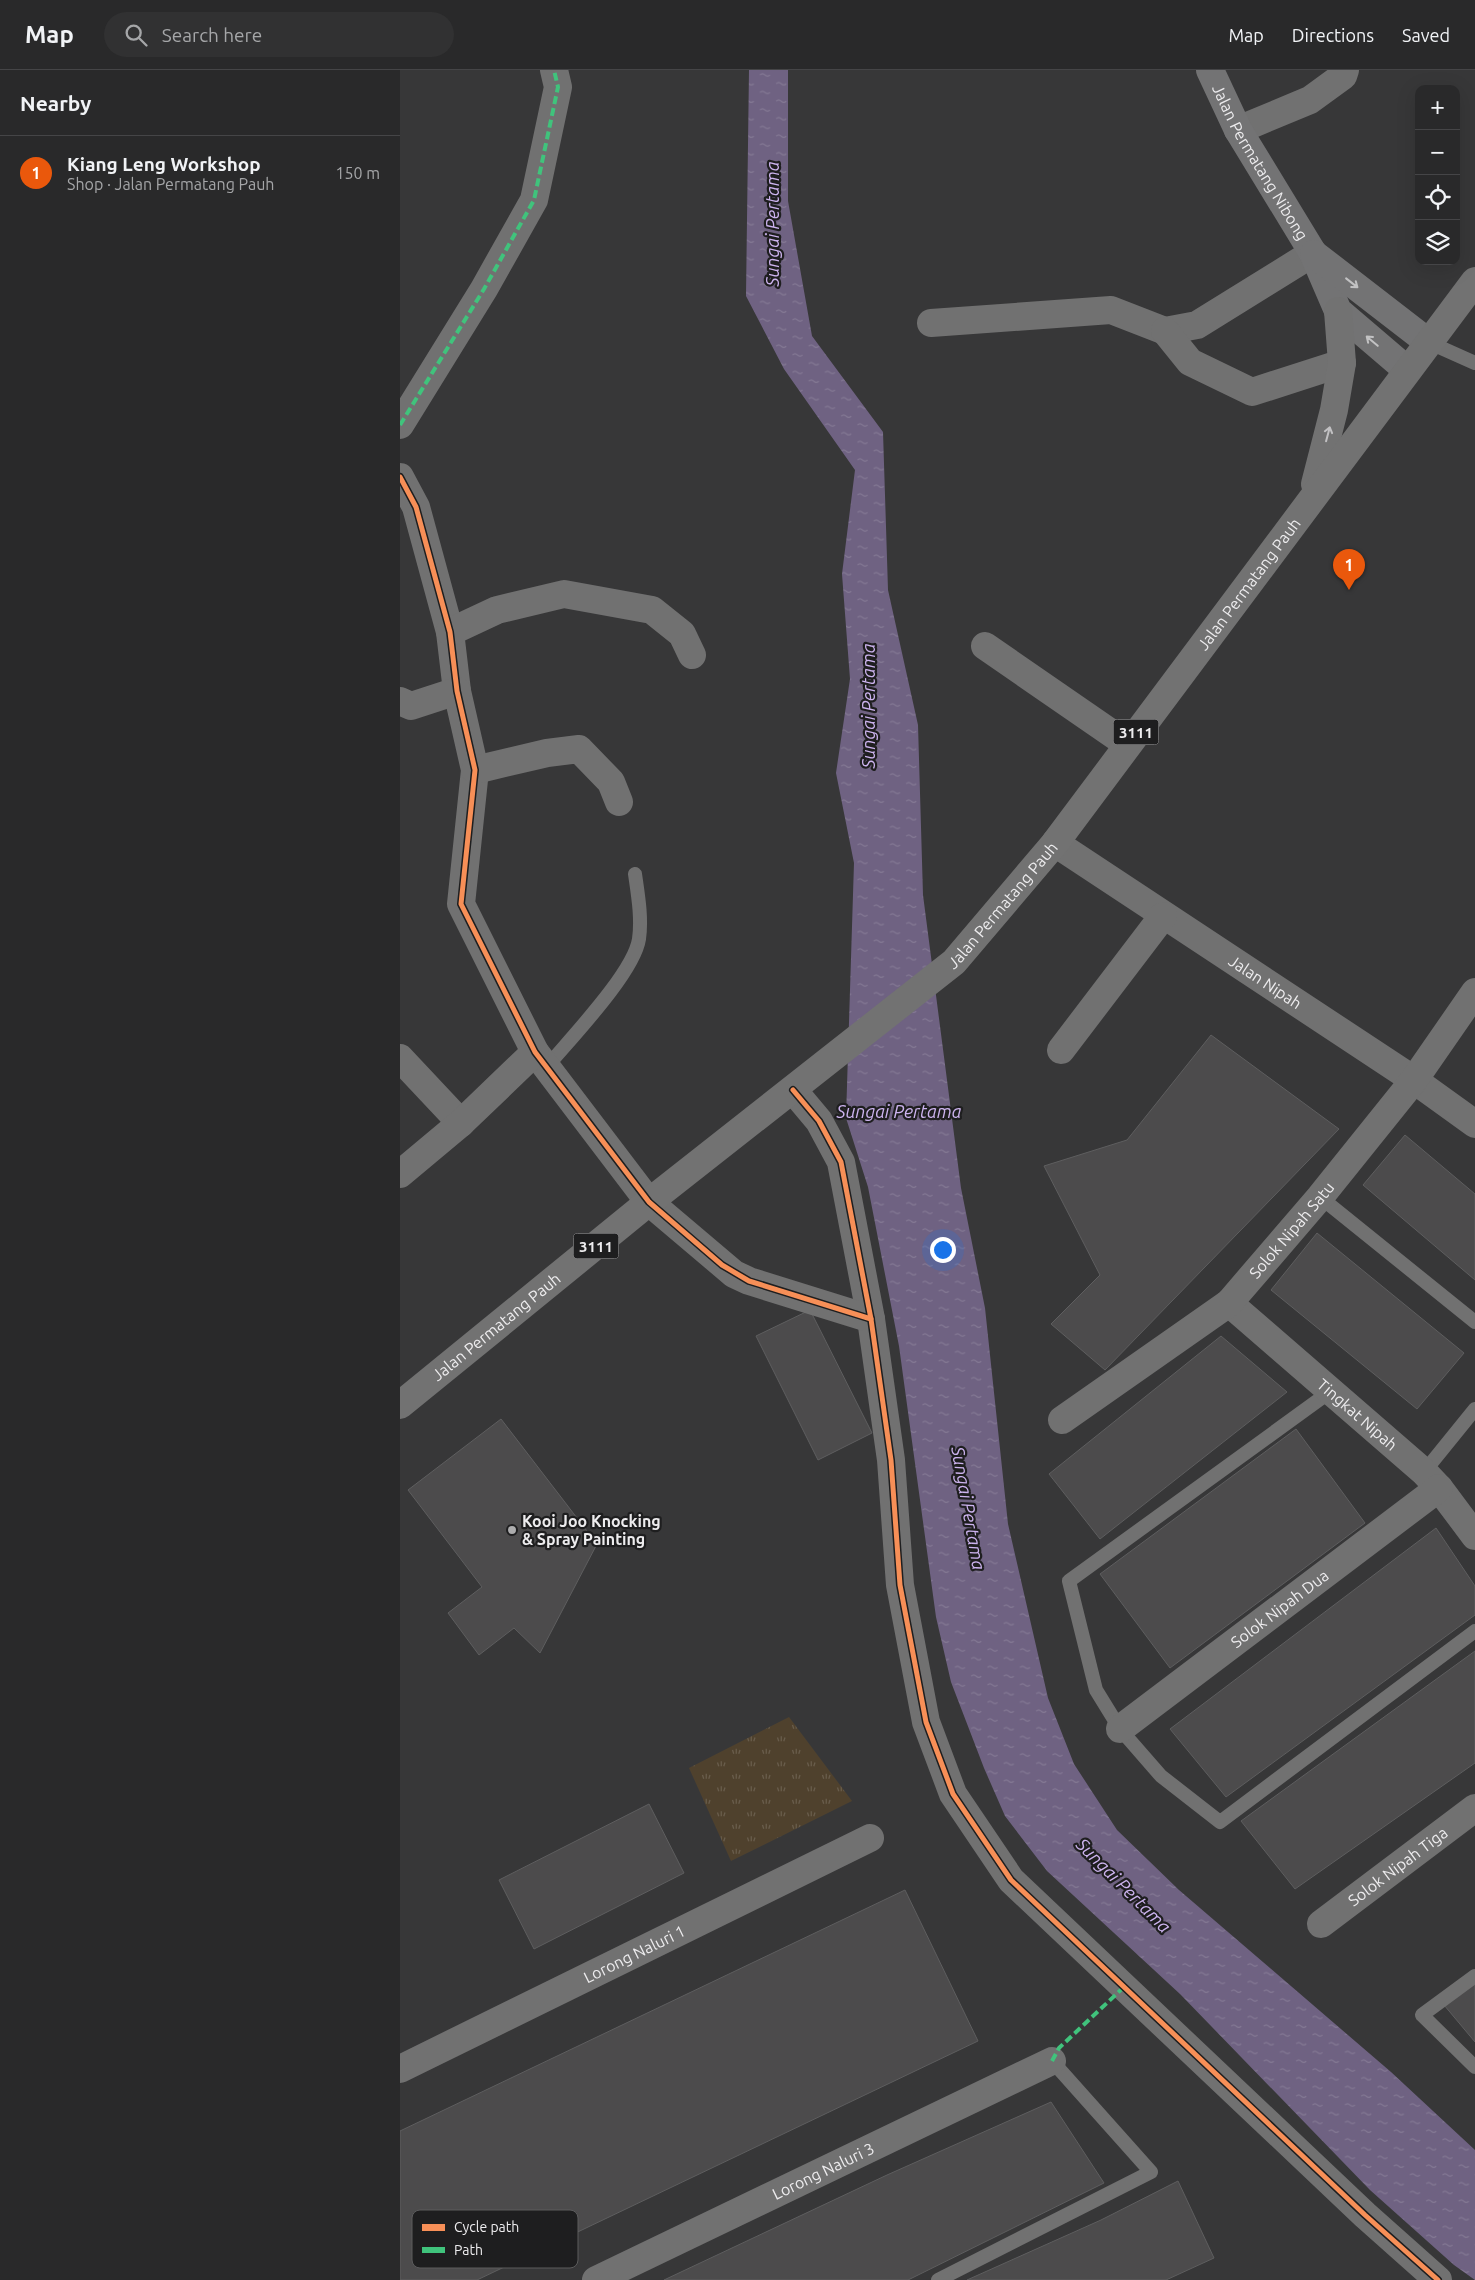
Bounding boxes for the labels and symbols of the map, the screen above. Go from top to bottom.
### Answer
street label: Jalan Permatang Nibong [1209,81,1312,243]
water label: Sungai Pertama [762,161,782,287]
one-way arrow [1345,277,1358,288]
one-way arrow [1366,335,1379,347]
one-way arrow [1324,426,1333,442]
street label: Jalan Permatang Pauh [1194,514,1304,653]
pin: 1 [1333,549,1365,590]
water label: Sungai Pertama [858,643,878,769]
road number: 3111 [1114,720,1158,744]
street label: Jalan Permatang Pauh [944,838,1061,972]
street label: Jalan Nipah [1226,951,1305,1012]
water label: Sungai Pertama [836,1101,962,1121]
street label: Solok Nipah Satu [1245,1178,1338,1282]
road number: 3111 [574,1234,618,1258]
your location [930,1237,956,1263]
street label: Jalan Permatang Pauh [428,1269,564,1384]
street label: Tingkat Nipah [1314,1375,1401,1454]
water label: Sungai Pertama [948,1444,990,1572]
place label: Kooi Joo Knocking & Spray Painting [522,1512,661,1548]
marker: Kooi Joo Knocking & Spray Painting [506,1524,518,1536]
street label: Solok Nipah Dua [1227,1566,1332,1651]
street label: Solok Nipah Tiga [1345,1823,1451,1909]
water label: Sungai Pertama [1072,1833,1175,1936]
street label: Lorong Naluri 1 [581,1921,688,1986]
street label: Lorong Naluri 3 [769,2139,877,2203]
legend [412,2210,578,2268]
text: Cycle path [454,2219,519,2235]
text: Path [454,2242,483,2258]

